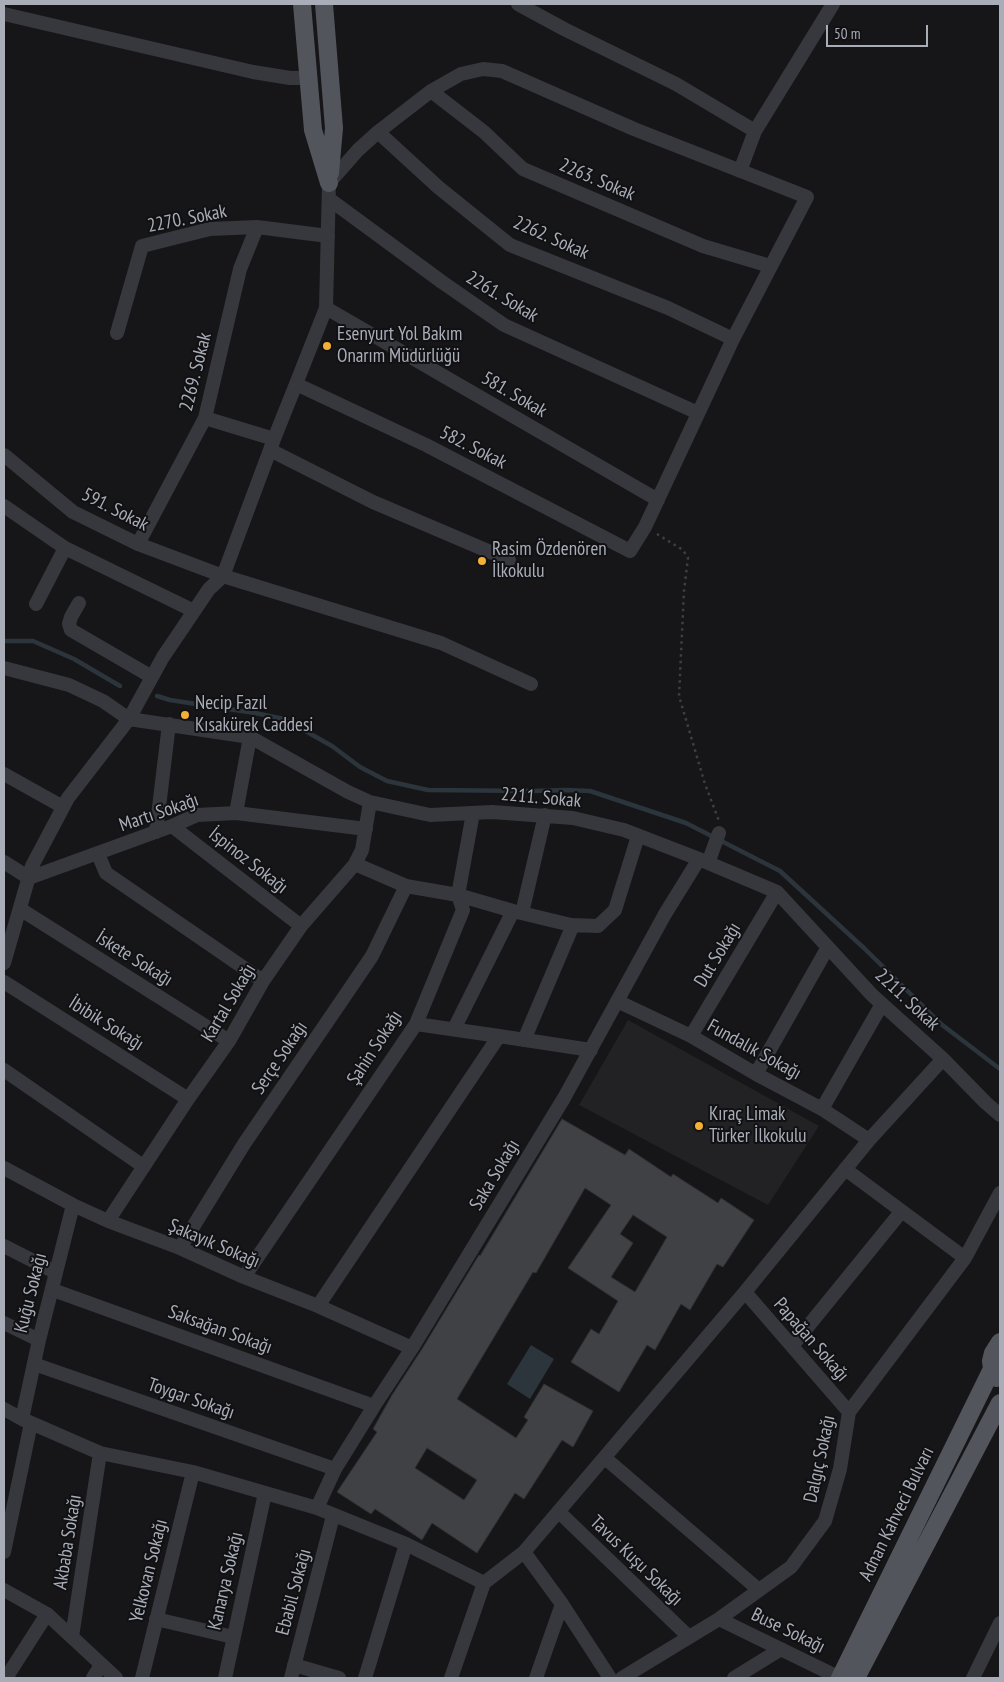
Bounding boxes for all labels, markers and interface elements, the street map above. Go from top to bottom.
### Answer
scale bar [829,15,932,47]
text: 50 m [834,24,860,43]
street label: 2263. Sokak [556,154,638,206]
street label: 2270. Sokak [145,200,229,238]
street label: 2262. Sokak [510,211,592,265]
street label: 2261. Sokak [462,267,542,327]
place label: Esenyurt Yol Bakım Onarım Müdürlüğü [337,324,462,368]
street label: 2269. Sokak [175,330,217,414]
marker: Esenyurt Yol Bakım Onarım Müdürlüğü [321,340,333,352]
street label: 581. Sokak [477,367,551,423]
street label: 582. Sokak [436,422,510,474]
street label: 591. Sokak [78,484,152,536]
place label: Rasim Özdenören İlkokulu [492,539,607,583]
marker: Rasim Özdenören İlkokulu [476,555,488,567]
place label: Necip Fazıl Kısakürek Caddesi [195,693,313,737]
marker: Necip Fazıl Kısakürek Caddesi [179,709,191,721]
street label: 2211. Sokak [500,783,582,813]
street label: Martı Sokağı [116,789,202,837]
street label: İspinoz Sokağı [204,823,292,899]
street label: Dut Sokağı [690,919,746,991]
street label: İskete Sokağı [91,926,177,992]
street label: Kartal Sokağı [197,960,261,1046]
street label: 2211. Sokak [870,964,944,1036]
street label: İbibik Sokağı [64,992,148,1056]
street label: Şahin Sokağı [343,1006,407,1090]
street label: Fundalık Sokağı [703,1015,805,1085]
street label: Serçe Sokağı [247,1017,313,1099]
place label: Kıraç Limak Türker İlkokulu [709,1104,807,1148]
marker: Kıraç Limak Türker İlkokulu [693,1120,705,1132]
street label: Saka Sokağı [465,1136,525,1214]
street label: Şakayık Sokağı [165,1215,263,1273]
street label: Kuğu Sokağı [10,1251,52,1335]
street label: Papağan Sokağı [768,1294,854,1386]
street label: Saksağan Sokağı [165,1301,275,1359]
street label: Toygar Sokağı [145,1374,237,1424]
street label: Dalgıç Sokağı [800,1413,840,1505]
street label: Adnan Kahveci Bulvarı [855,1443,939,1585]
street label: Akbaba Sokağı [49,1493,87,1591]
street label: Tavus Kuşu Sokağı [585,1511,687,1611]
street label: Yelkovan Sokağı [125,1517,173,1625]
street label: Kanarya Sokağı [204,1530,248,1632]
street label: Ebabil Sokağı [272,1546,316,1638]
street label: Buse Sokağı [747,1603,829,1659]

